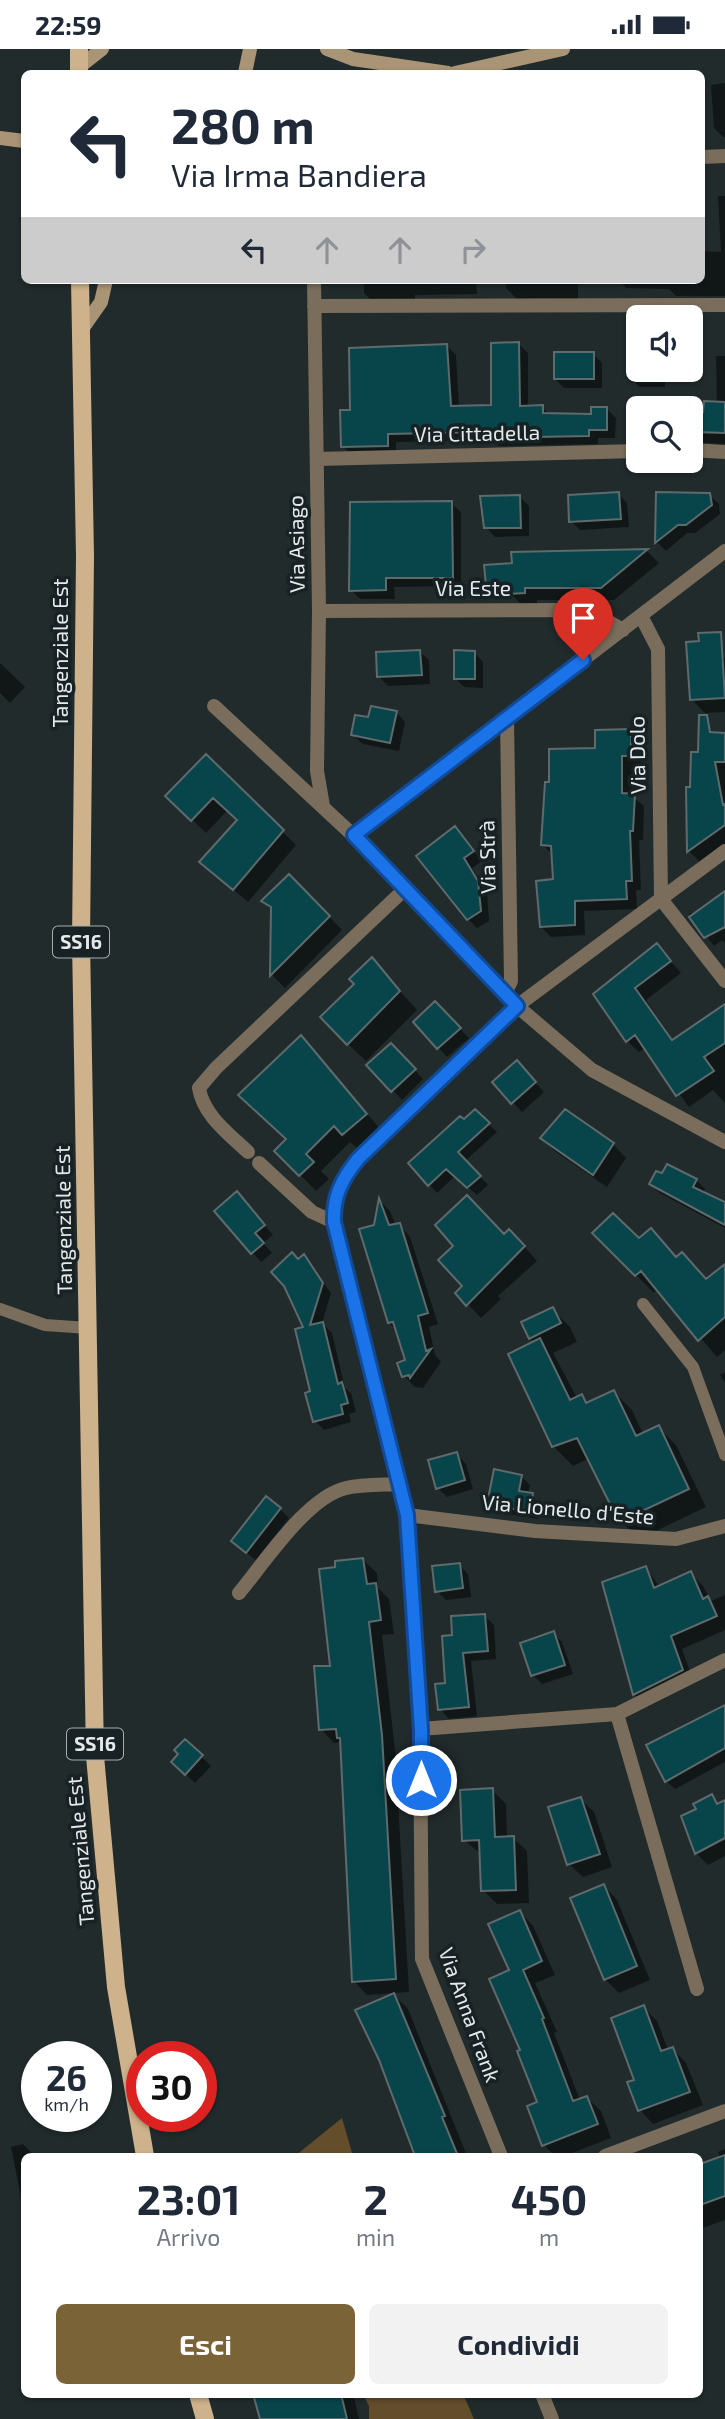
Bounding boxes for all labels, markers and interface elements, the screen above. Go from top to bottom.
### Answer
text: 22:59 [35,9,102,40]
text: 280 m [171,95,315,154]
icon: left [56,98,147,189]
text: Via Irma Bandiera [171,155,427,193]
icon: left [235,231,273,269]
icon: ahead [308,231,346,269]
icon: ahead [381,231,419,269]
icon: right [454,231,492,269]
map controls [626,305,703,473]
button: sound [626,305,703,382]
button: search [626,396,703,473]
street label: Via Cittadella [414,419,540,446]
street label: Via Asiago [282,495,309,593]
street label: Via Este [435,575,511,600]
street label: Tangenziale Est [47,578,72,728]
pin [553,588,613,660]
icon: arrive [564,599,602,637]
street label: Via Dolo [623,716,650,794]
street label: Via Strà [473,820,500,894]
road number: SS16 [53,927,109,957]
street label: Tangenziale Est [49,1145,76,1295]
street label: Via Lionello d'Este [481,1489,655,1528]
road number: SS16 [67,1729,123,1759]
position arrow [384,1743,458,1817]
street label: Tangenziale Est [61,1776,98,1927]
street label: Via Anna Frank [435,1944,506,2085]
speed limit sign: 30 [126,2041,217,2132]
text: 26 [46,2056,87,2098]
text: km/h [44,2093,89,2115]
text: 23:01 [137,2173,240,2223]
text: 2 [363,2173,388,2223]
text: 450 [511,2173,587,2223]
text: Arrivo [157,2223,220,2251]
text: min [356,2223,395,2251]
text: m [539,2223,559,2251]
button: Esci [56,2304,355,2384]
button: Condividi [369,2304,668,2384]

